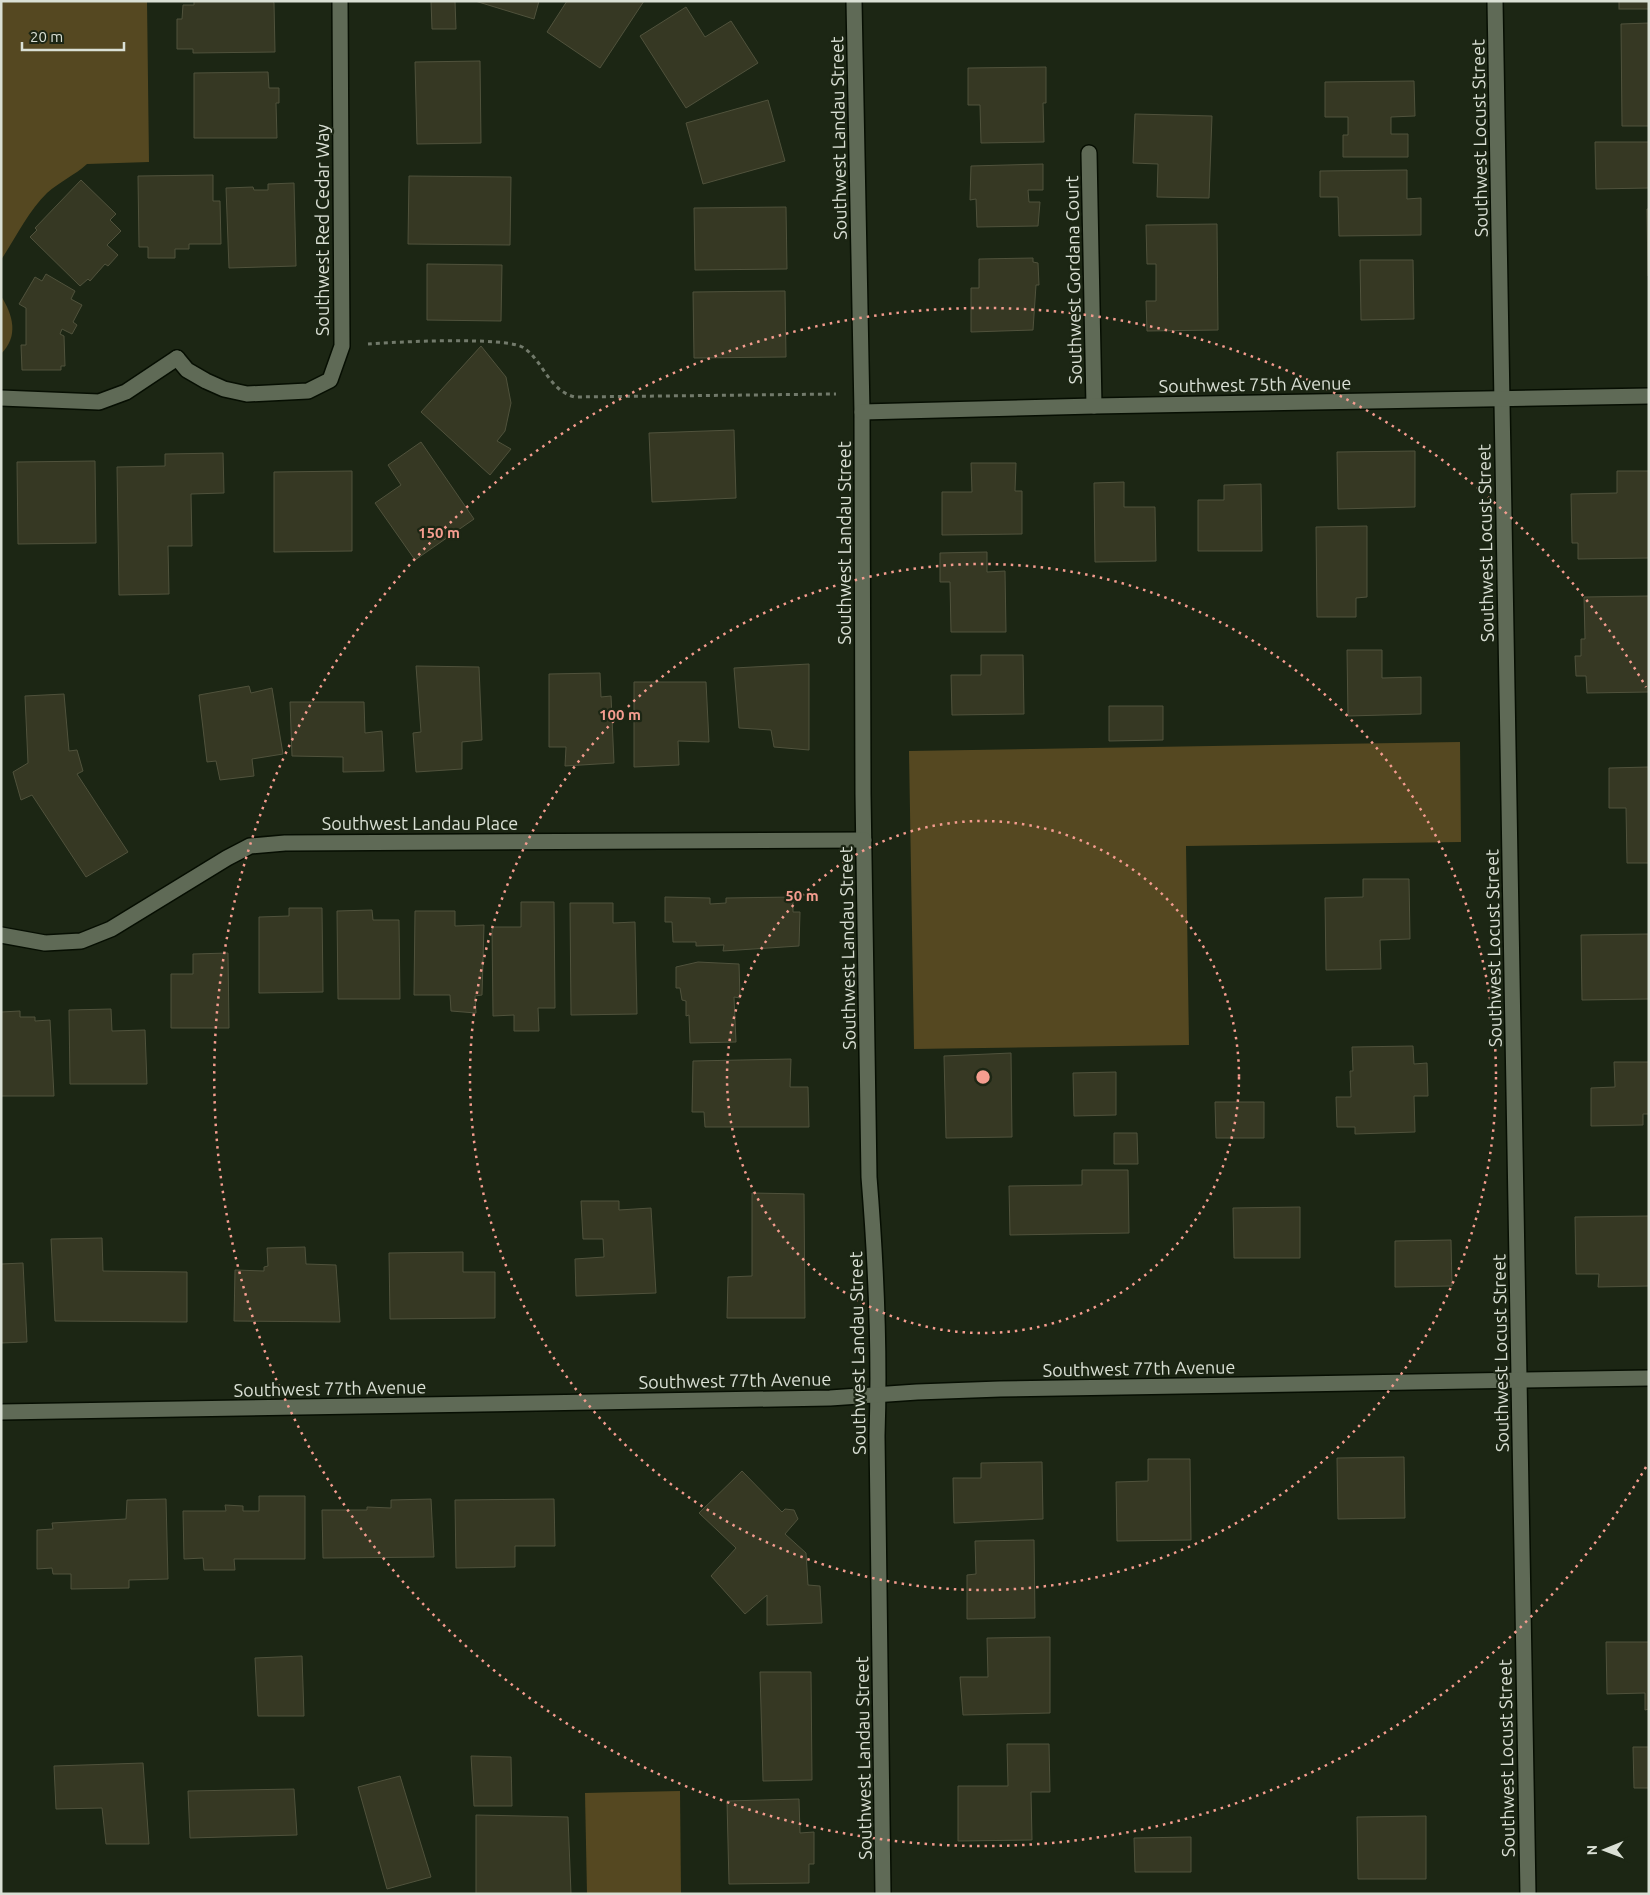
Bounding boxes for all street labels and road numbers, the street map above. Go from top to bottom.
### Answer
street label: Southwest Landau Street [826,36,850,240]
street label: Southwest Locust Street [1467,39,1491,237]
street label: Southwest Red Cedar Way [312,124,332,336]
street label: Southwest Gordana Court [1061,175,1085,385]
street label: Southwest 75th Avenue [1158,372,1352,396]
street label: Southwest Landau Street [834,441,854,645]
street label: Southwest Locust Street [1473,444,1497,642]
street label: Southwest Landau Place [322,813,518,833]
street label: Southwest Landau Street [835,846,859,1050]
street label: Southwest Locust Street [1481,849,1505,1047]
street label: Southwest Landau Street [845,1251,869,1455]
street label: Southwest Locust Street [1488,1254,1512,1452]
street label: Southwest 77th Avenue [1042,1356,1236,1380]
street label: Southwest 77th Avenue [638,1368,832,1392]
street label: Southwest 77th Avenue [233,1376,427,1400]
street label: Southwest Landau Street [851,1656,875,1860]
street label: Southwest Locust Street [1494,1659,1518,1857]

